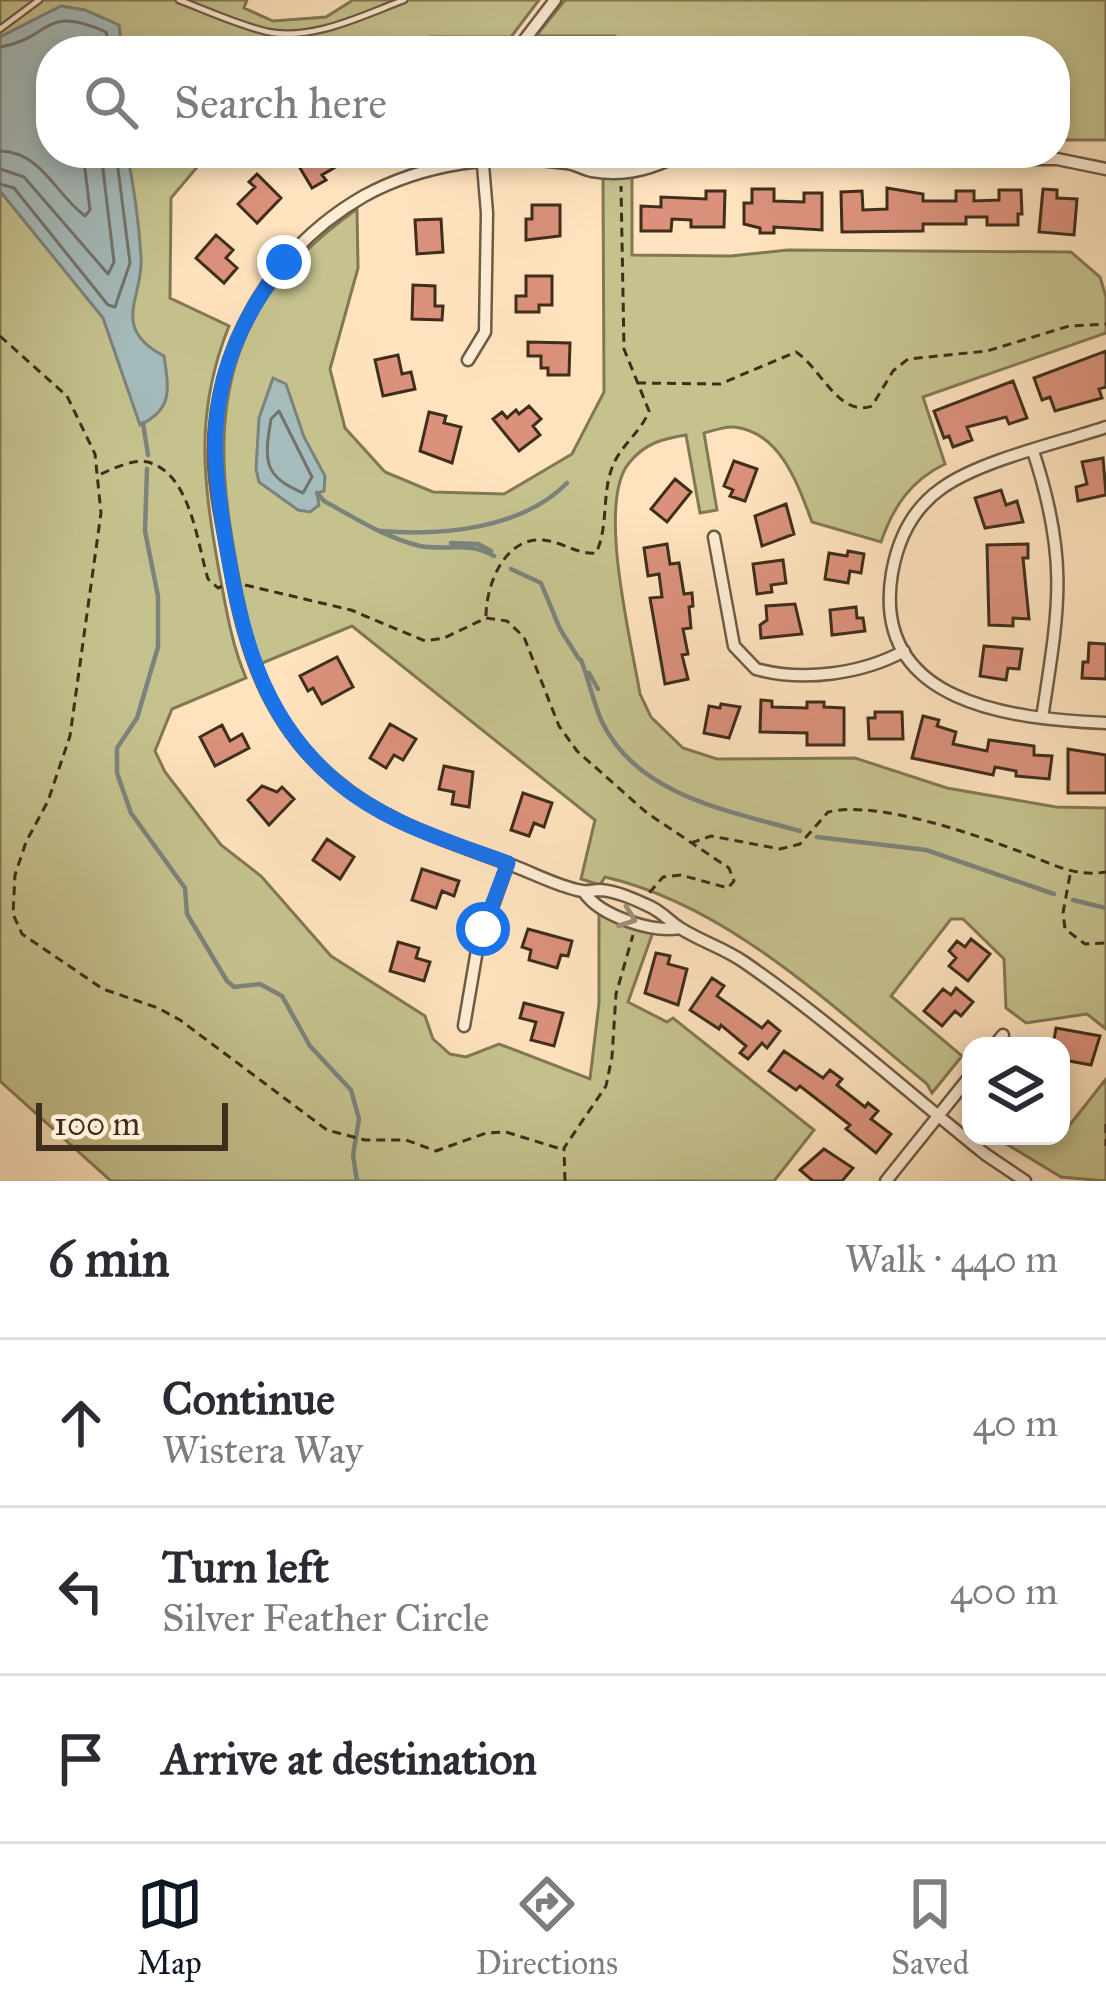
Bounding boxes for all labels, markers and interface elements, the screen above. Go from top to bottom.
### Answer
search box [36,36,1070,168]
icon: search [78,69,144,135]
text: Search here [174,75,387,130]
route end [257,235,311,289]
route start [456,902,510,956]
one-way arrow [617,904,638,929]
map controls [962,1037,1070,1145]
button: layers [962,1037,1070,1145]
scale bar [36,1097,228,1150]
text: 100 m [54,1104,140,1144]
text: 6 min [48,1228,170,1290]
text: Walk · 440 m [845,1235,1058,1283]
text: Continue [162,1371,335,1426]
icon: ahead [48,1390,114,1456]
text: 40 m [972,1399,1058,1447]
text: Wistera Way [162,1426,363,1474]
text: Turn left [162,1539,329,1594]
icon: left [48,1558,114,1624]
text: 400 m [950,1567,1058,1615]
text: Silver Feather Circle [162,1594,490,1642]
icon: arrive [48,1726,114,1792]
text: Arrive at destination [162,1731,537,1786]
tab: Map [137,1871,203,1983]
tab: Directions [476,1871,618,1983]
tab: Saved [891,1871,969,1983]

